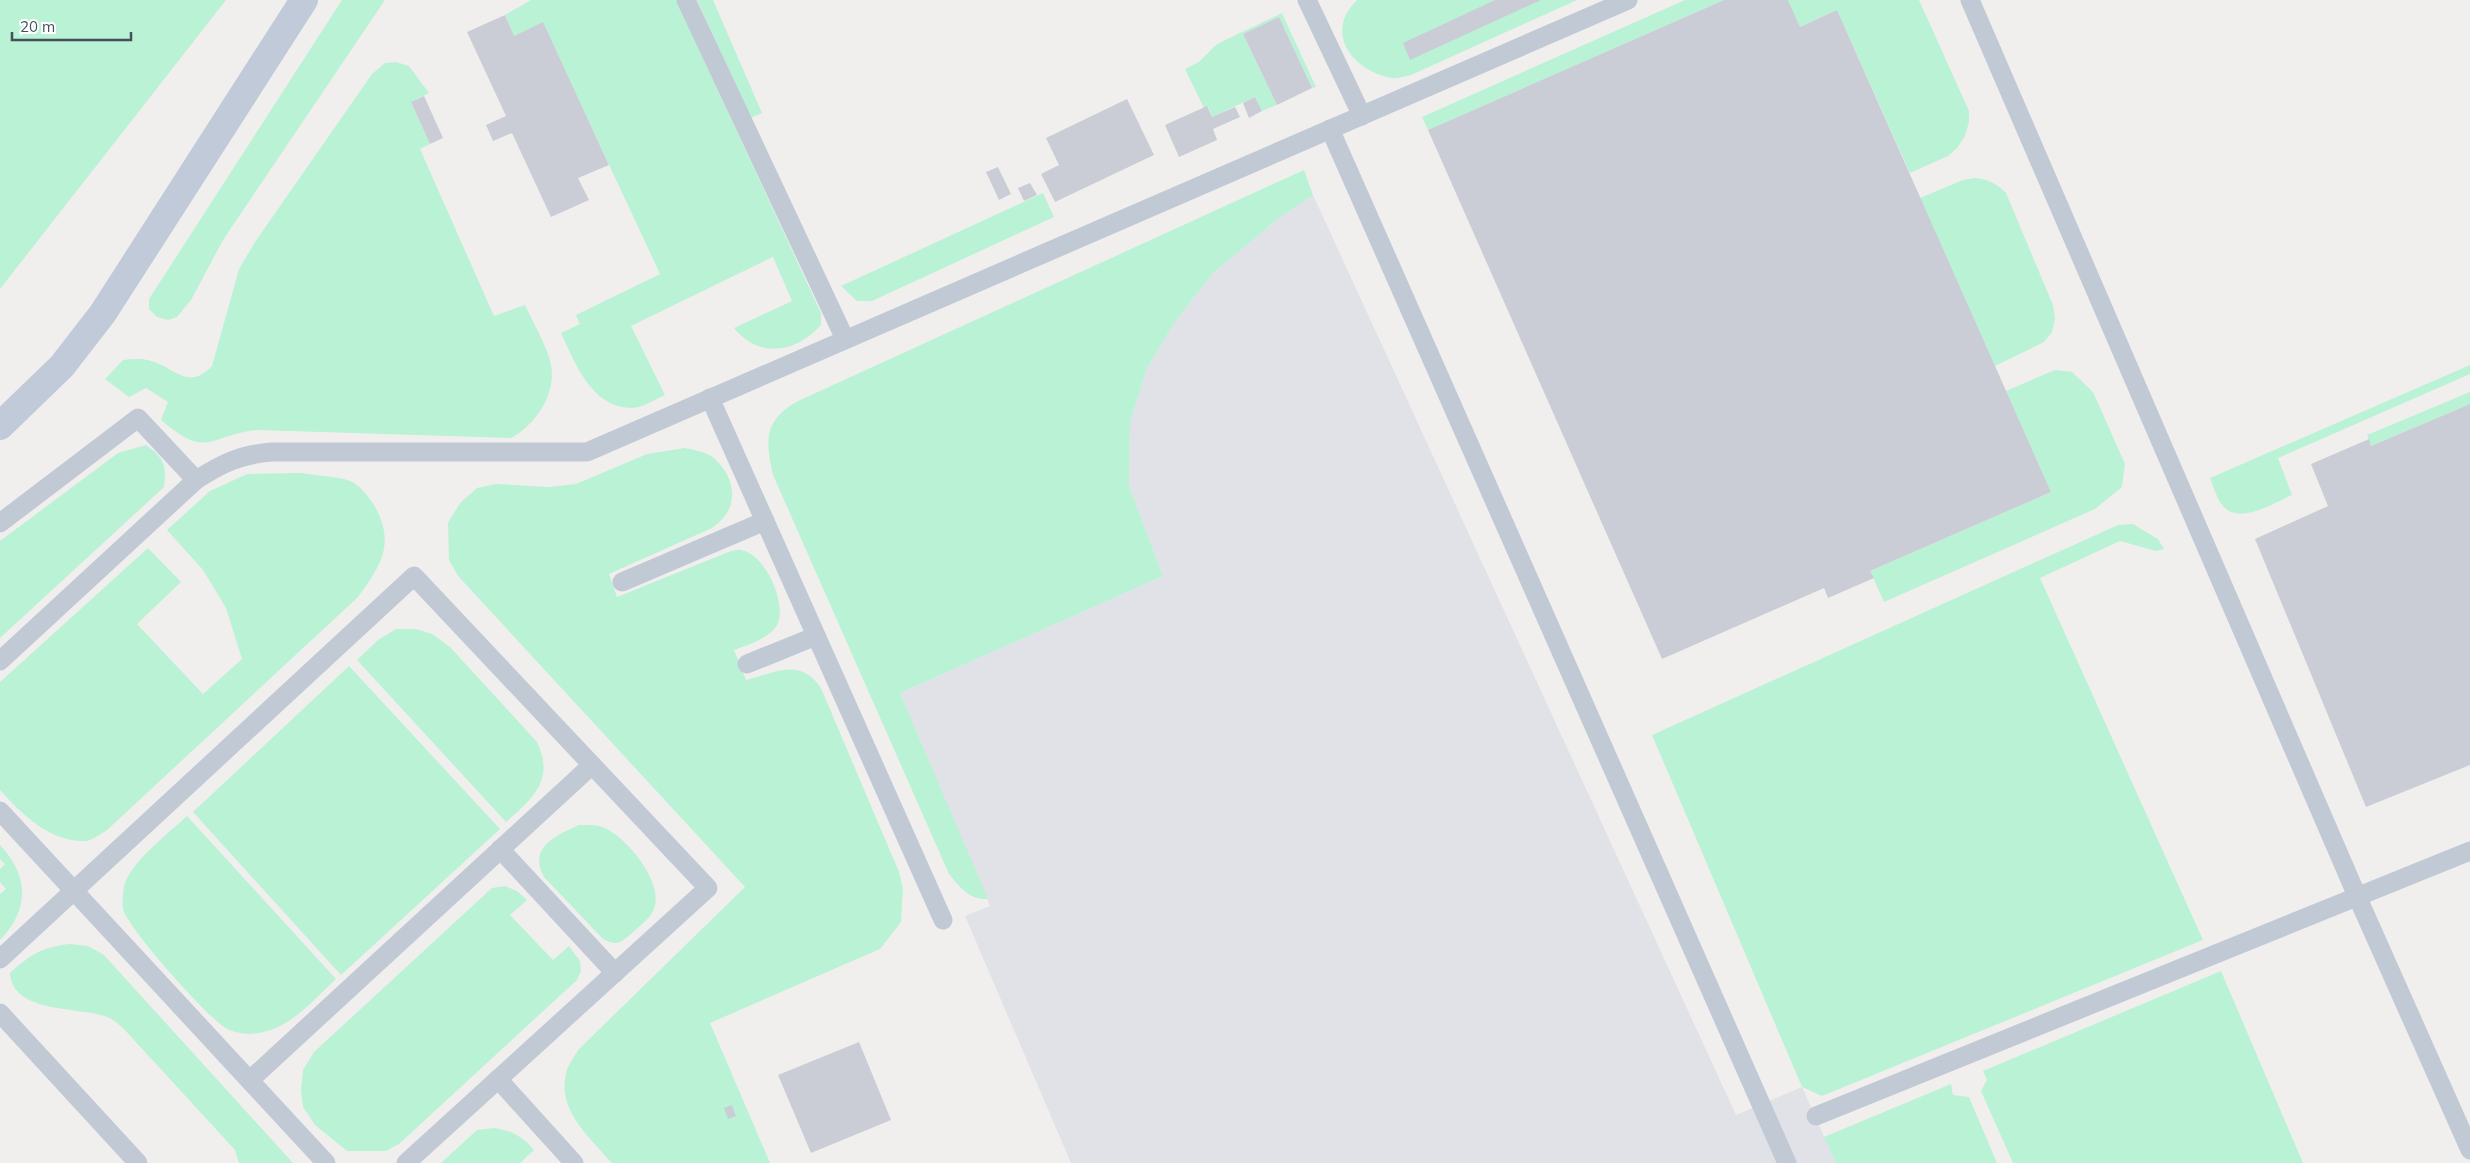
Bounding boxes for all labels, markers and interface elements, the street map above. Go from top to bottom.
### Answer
scale bar [12,10,131,42]
text: 20 m [20,17,55,36]

